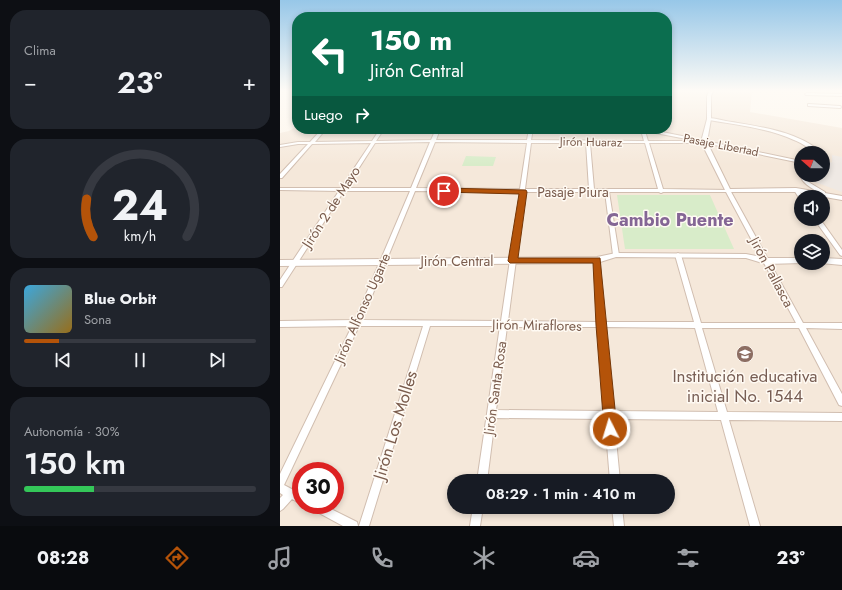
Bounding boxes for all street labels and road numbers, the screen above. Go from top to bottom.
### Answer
street label: Pasaje Libertad [682,129,760,161]
street label: Jirón Huaraz [558,132,623,152]
street label: Jirón 2 de Mayo [296,162,365,254]
street label: Pasaje Piura [537,182,609,202]
street label: Jirón Pallasca [744,232,799,311]
street label: Jirón Alfonso Ugarte [328,250,395,368]
street label: Jirón Central [418,251,494,271]
street label: Jirón Miraflores [490,314,582,336]
street label: Jirón Santa Rosa [478,340,511,438]
street label: Jirón Los Molles [366,367,423,484]

